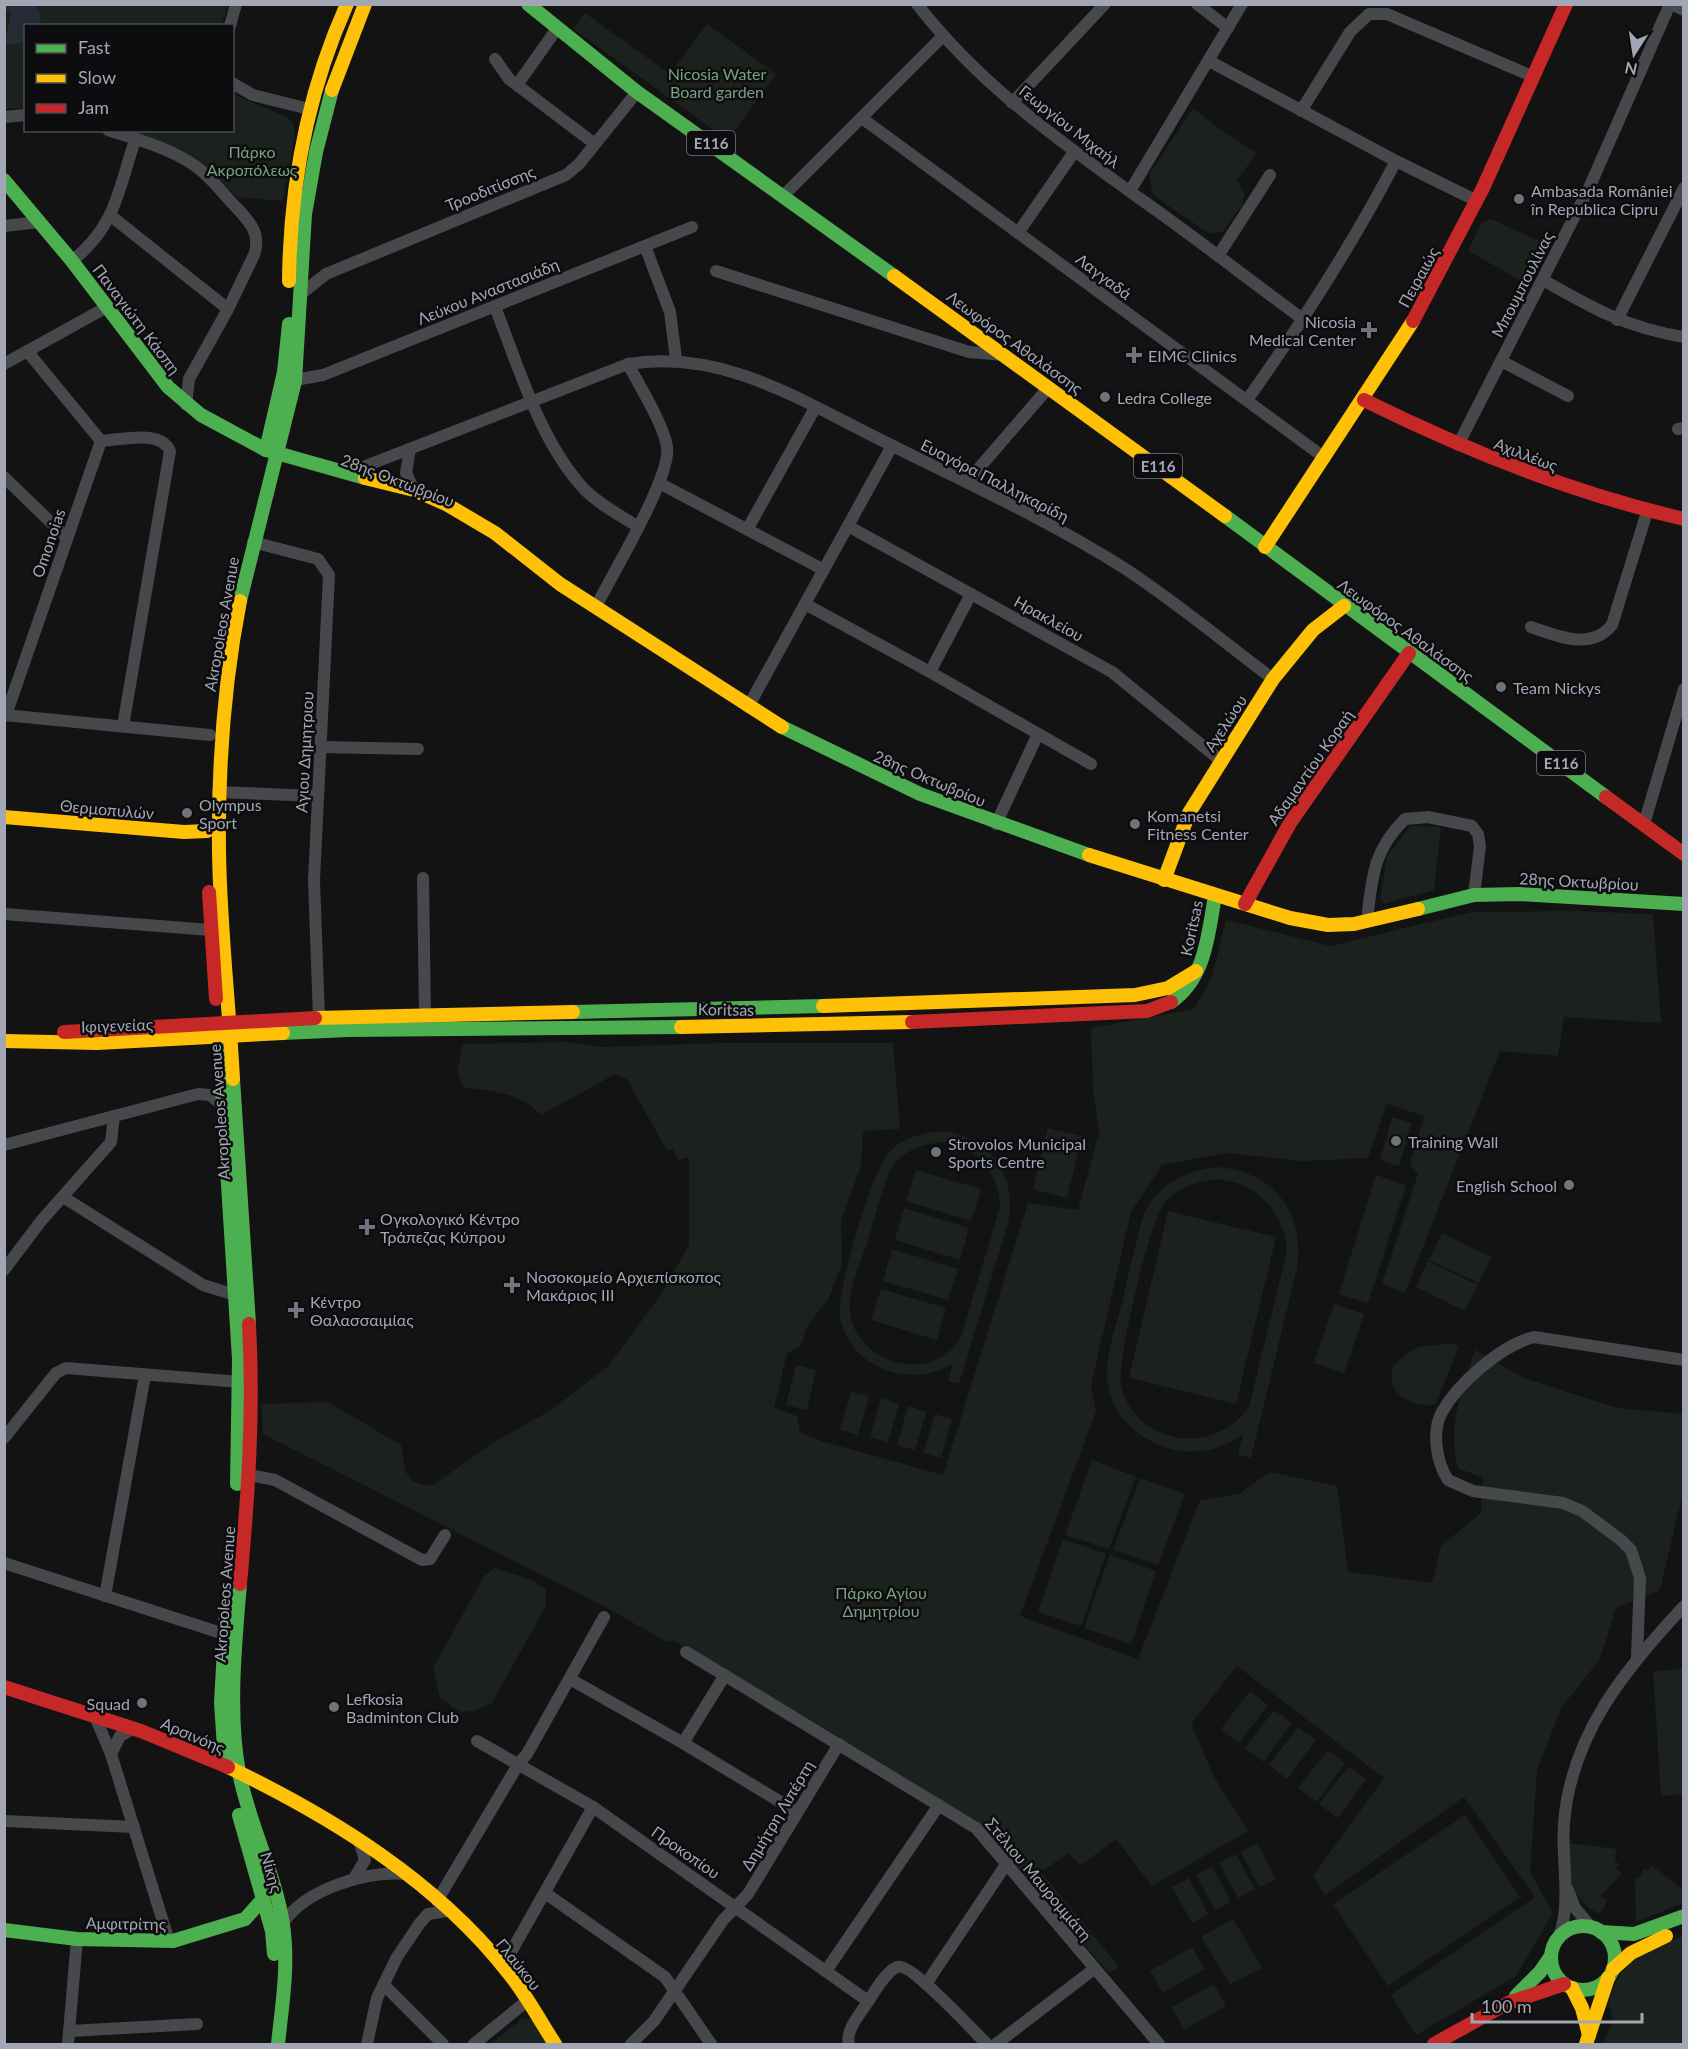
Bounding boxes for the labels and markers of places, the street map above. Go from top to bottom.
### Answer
place label: Ambasada României în Republica Cipru [1530,181,1673,218]
marker: Ambasada României în Republica Cipru [1512,192,1526,206]
place label: Nicosia Medical Center [1249,312,1356,349]
marker: Nicosia Medical Center [1360,321,1378,339]
marker: EIMC Clinics [1125,346,1143,364]
place label: EIMC Clinics [1148,346,1237,365]
place label: Ledra College [1117,388,1212,407]
marker: Ledra College [1098,390,1112,404]
place label: Team Nickys [1513,678,1601,697]
marker: Team Nickys [1494,680,1508,694]
place label: Olympus Sport [199,795,262,832]
marker: Olympus Sport [180,806,194,820]
place label: Komanetsi Fitness Center [1147,806,1249,843]
marker: Komanetsi Fitness Center [1128,817,1142,831]
place label: Training Wall [1408,1132,1498,1151]
place label: Strovolos Municipal Sports Centre [948,1134,1086,1171]
marker: Training Wall [1389,1134,1403,1148]
marker: Strovolos Municipal Sports Centre [929,1145,943,1159]
place label: English School [1456,1176,1557,1195]
marker: English School [1562,1178,1576,1192]
place label: Ογκολογικό Κέντρο Τράπεζας Κύπρου [380,1209,520,1246]
marker: Ογκολογικό Κέντρο Τράπεζας Κύπρου [358,1218,376,1236]
place label: Νοσοκομείο Αρχιεπίσκοπος Μακάριος ΙΙΙ [526,1267,721,1304]
marker: Νοσοκομείο Αρχιεπίσκοπος Μακάριος ΙΙΙ [503,1276,521,1294]
place label: Κέντρο Θαλασσαιμίας [310,1292,414,1329]
marker: Κέντρο Θαλασσαιμίας [287,1301,305,1319]
place label: Lefkosia Badminton Club [346,1689,459,1726]
place label: Squad [87,1694,130,1713]
marker: Squad [135,1696,149,1710]
marker: Lefkosia Badminton Club [327,1700,341,1714]

